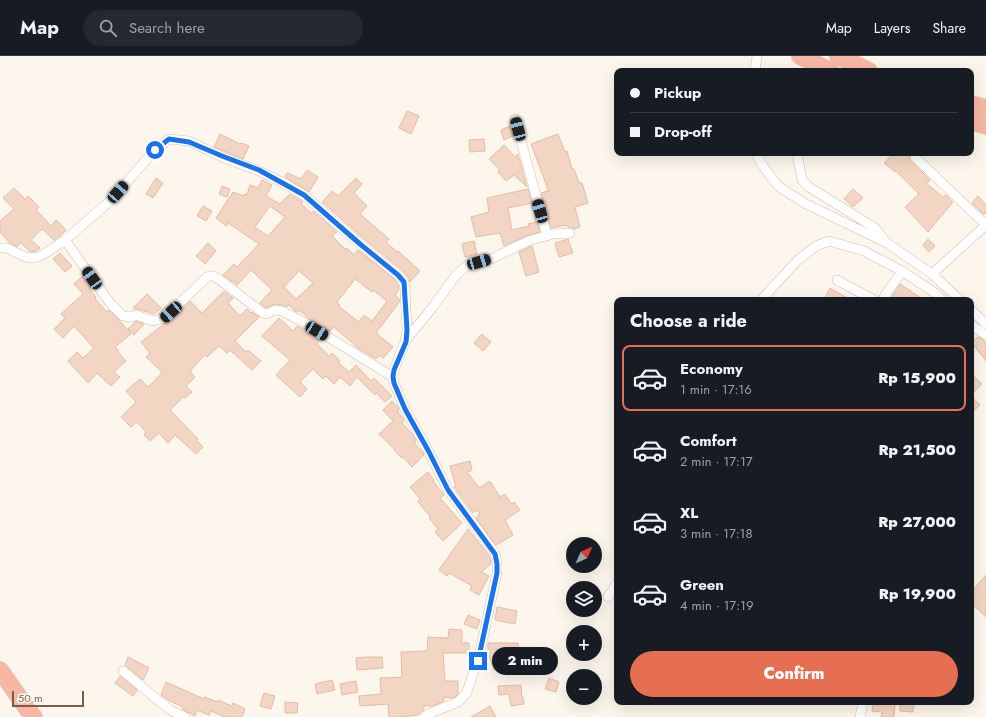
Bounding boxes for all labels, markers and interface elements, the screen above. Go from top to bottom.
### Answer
search box [83,10,363,46]
text: Map [20,14,59,41]
icon: search [97,17,119,39]
text: Search here [129,17,205,39]
text: Map [826,18,852,38]
text: Layers [874,18,910,38]
text: Share [932,18,966,38]
text: Pickup [654,82,701,104]
car [509,116,527,142]
text: Drop-off [654,121,712,143]
route start [146,141,164,159]
car [106,179,130,205]
car [531,198,549,224]
car [466,253,492,271]
car [80,265,104,291]
car [158,300,184,324]
text: Choose a ride [630,308,747,334]
car [304,320,330,342]
text: Economy [680,358,743,380]
icon: car [632,360,668,396]
text: Rp 15,900 [878,367,956,389]
text: 1 min · 17:16 [680,380,752,399]
text: Comfort [680,430,737,452]
icon: car [632,432,668,468]
text: Rp 21,500 [878,439,956,461]
text: 2 min · 17:17 [680,452,753,471]
text: XL [680,502,698,524]
icon: car [632,504,668,540]
text: Rp 27,000 [878,511,956,533]
text: 3 min · 17:18 [680,524,753,543]
north arrow [566,537,602,573]
map controls [566,537,602,705]
text: Green [680,574,724,596]
icon: car [632,576,668,612]
button: layers [566,581,602,617]
text: Rp 19,900 [879,583,956,605]
text: 4 min · 17:19 [680,596,753,615]
button: + [566,625,602,661]
callout: 2 min [492,647,558,675]
text: 2 min [508,651,542,670]
button: Confirm [630,651,958,697]
route end [469,652,487,670]
button: − [566,669,602,705]
scale bar [12,689,84,708]
text: 50 m [18,690,43,706]

